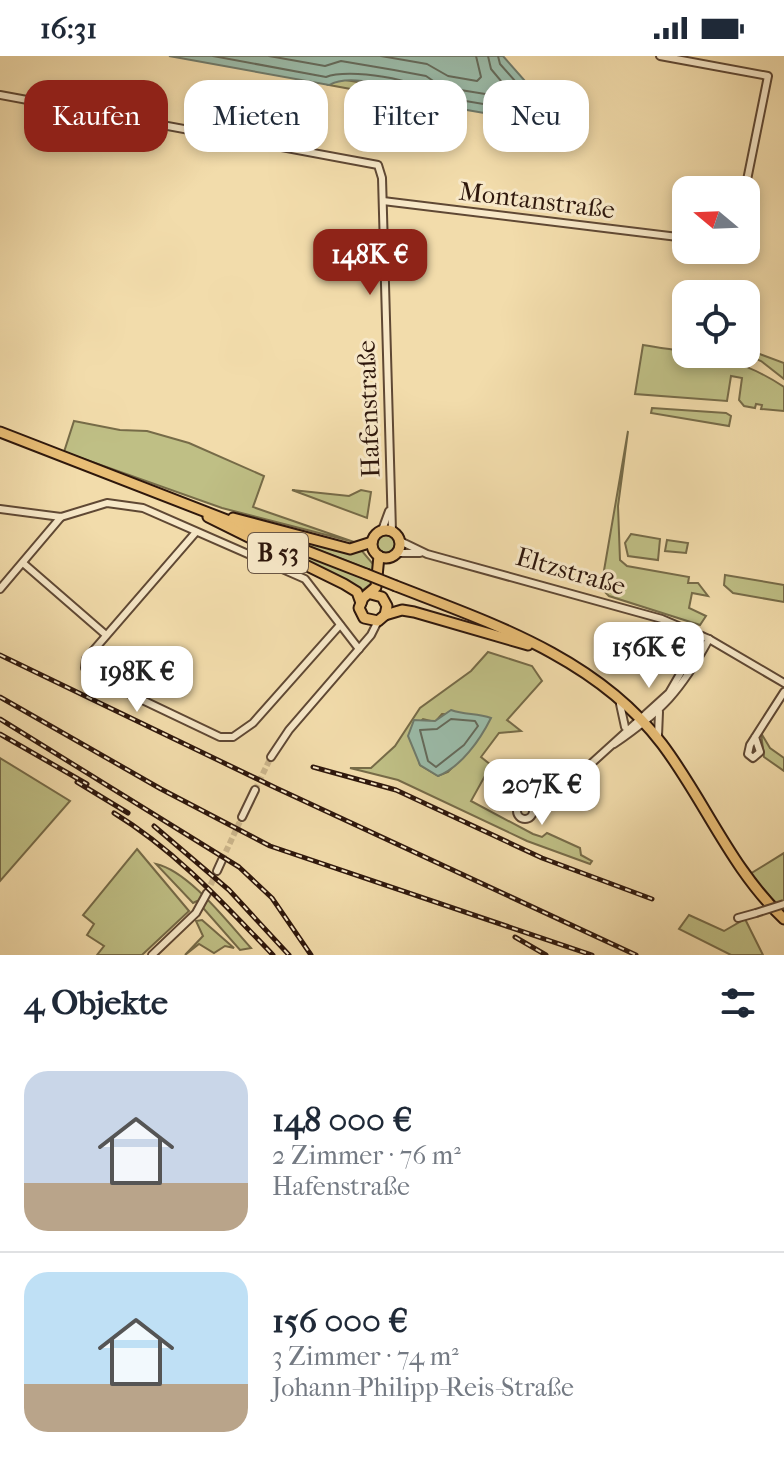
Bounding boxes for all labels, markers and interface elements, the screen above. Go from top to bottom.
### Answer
text: 16:31 [40,11,97,46]
chip: Kaufen [24,80,168,152]
chip: Mieten [184,80,328,152]
chip: Filter [344,80,467,152]
chip: Neu [483,80,589,152]
street label: Montanstraße [457,176,617,225]
north arrow [672,176,760,264]
map controls [672,176,760,368]
pin: 148K € [305,229,435,297]
text: 148K € [331,239,409,270]
button: locate [672,280,760,368]
street label: Hafenstraße [351,339,386,478]
road number: B 53 [248,533,308,573]
street label: Eltzstraße [512,541,629,602]
pin: 156K € [584,622,714,690]
text: 156K € [612,632,686,663]
pin: 198K € [72,646,202,714]
text: 198K € [99,656,175,687]
pin: 207K € [477,759,607,827]
text: 207K € [502,769,582,800]
icon: filters [716,981,760,1025]
text: 4 Objekte [24,983,168,1023]
text: 148 000 € [272,1100,412,1140]
icon: home [88,1103,184,1199]
text: 2 Zimmer · 76 m² [272,1140,461,1171]
text: Hafenstraße [272,1171,410,1202]
text: 156 000 € [272,1301,408,1341]
icon: home [88,1304,184,1400]
text: 3 Zimmer · 74 m² [272,1341,459,1372]
text: Johann-Philipp-Reis-Straße [272,1372,574,1403]

